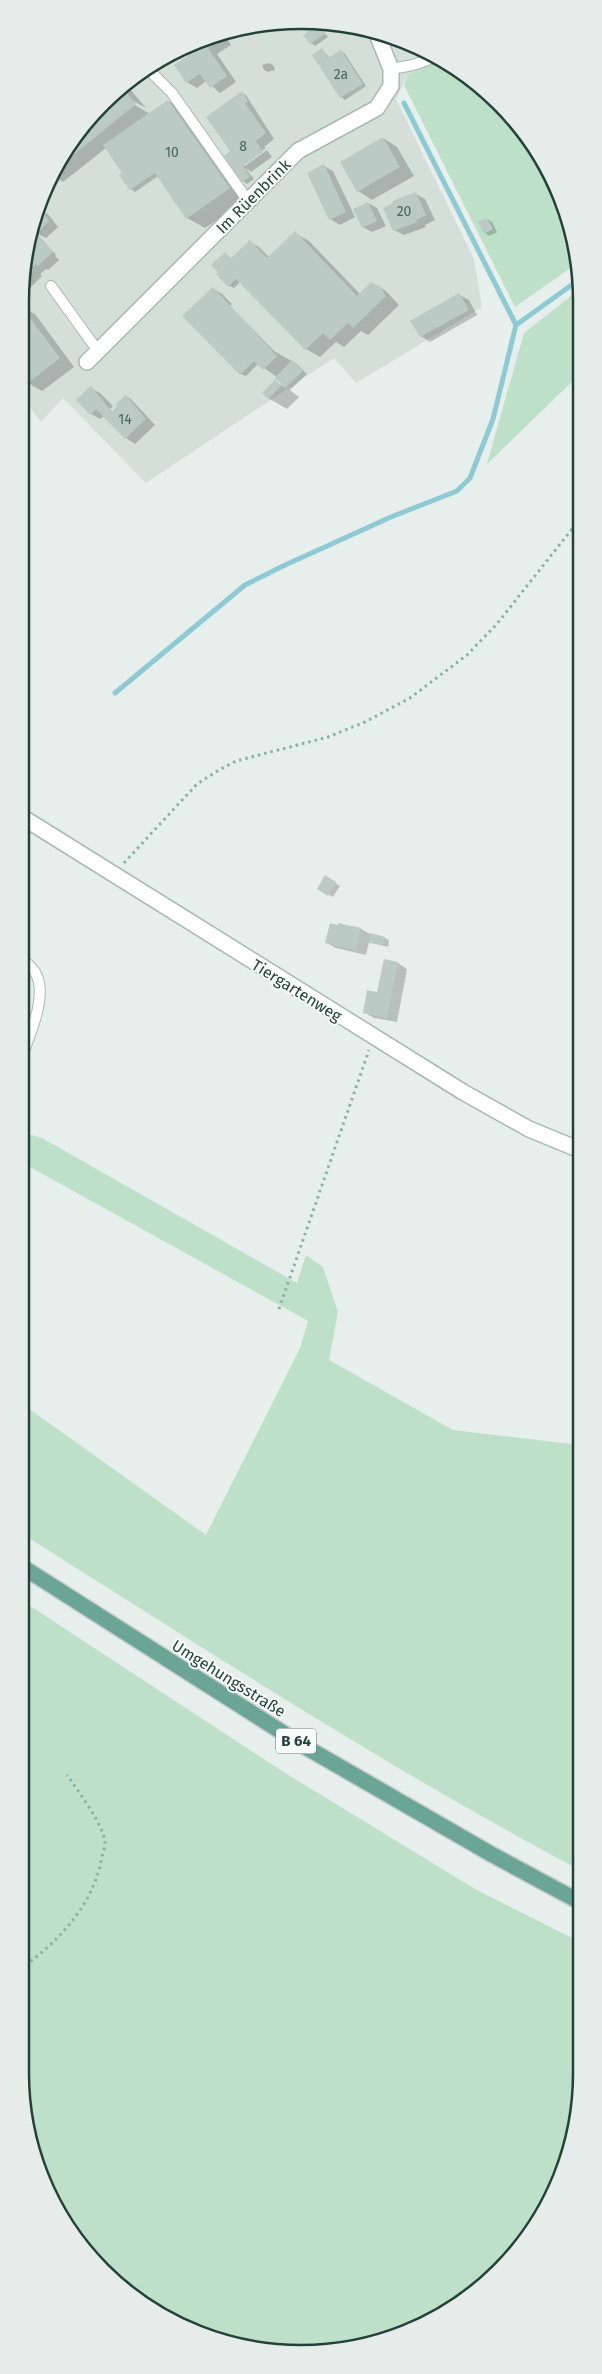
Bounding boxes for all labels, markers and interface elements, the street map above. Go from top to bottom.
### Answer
house number: 2a [334,66,348,83]
house number: 8 [239,138,247,155]
house number: 10 [165,144,179,161]
street label: Im Rüenbrink [212,155,295,238]
house number: 20 [397,203,412,220]
house number: 14 [118,411,132,428]
street label: Tiergartenweg [248,955,346,1026]
street label: Umgehungsstraße [168,1636,289,1721]
road number: B 64 [276,1728,316,1754]

